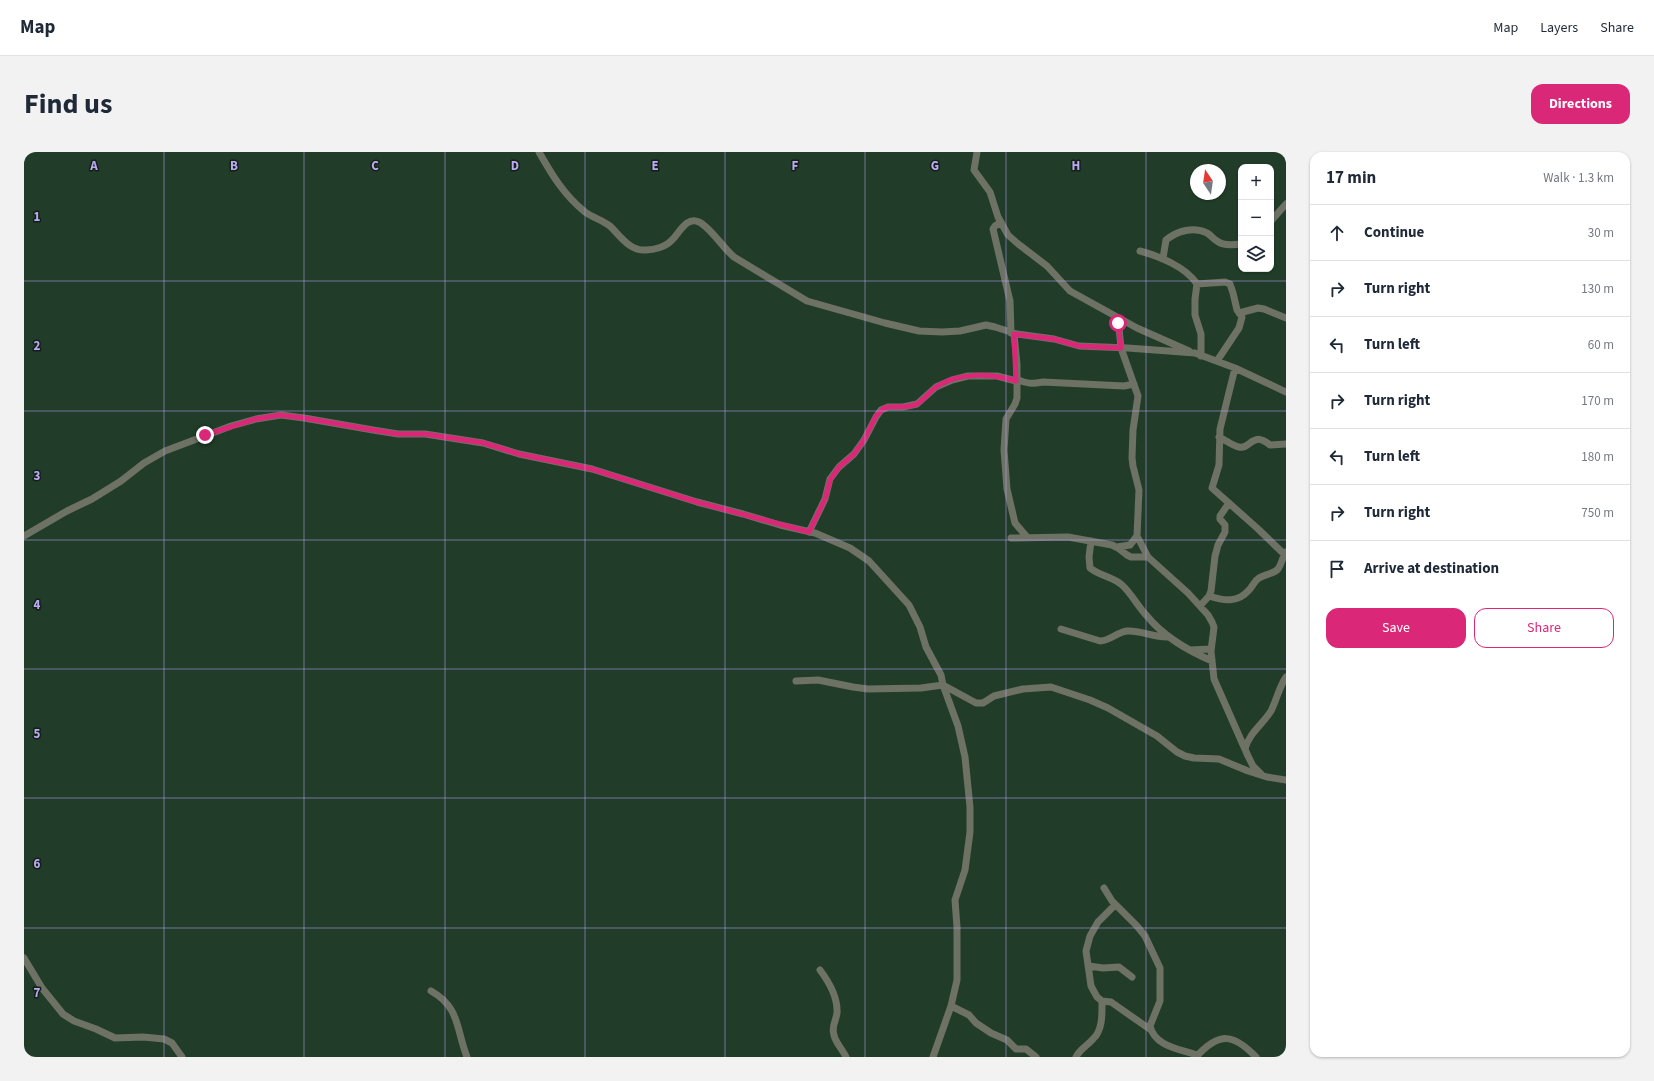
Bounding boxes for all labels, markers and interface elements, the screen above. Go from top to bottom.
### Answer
text: Map [20,14,55,41]
text: Map [1493,18,1518,38]
text: Layers [1540,18,1578,38]
text: Share [1600,18,1634,38]
text: Find us [24,84,112,124]
button: Directions [1531,84,1630,124]
text: A [89,157,98,175]
text: B [230,157,238,175]
text: C [371,157,379,175]
text: D [511,157,519,175]
text: E [651,157,659,175]
text: F [792,157,799,175]
text: G [931,157,939,175]
text: H [1072,157,1080,175]
north arrow [1190,164,1226,200]
map controls [1238,164,1274,272]
button: + [1238,164,1274,200]
text: 17 min [1326,166,1376,190]
text: Walk · 1.3 km [1543,169,1614,187]
button: − [1238,200,1274,236]
text: 1 [34,208,41,226]
icon: ahead [1326,222,1348,244]
text: Continue [1364,222,1424,243]
text: 30 m [1588,224,1614,242]
button: layers [1238,236,1274,272]
icon: right [1326,278,1348,300]
text: Turn right [1364,278,1430,299]
text: 130 m [1581,280,1614,298]
route start [1109,314,1127,332]
icon: left [1326,334,1348,356]
text: Turn left [1364,334,1420,355]
text: 60 m [1588,336,1614,354]
text: 2 [34,337,41,355]
icon: right [1326,390,1348,412]
text: Turn right [1364,390,1430,411]
text: 170 m [1581,392,1614,410]
route end [196,426,214,444]
icon: left [1326,446,1348,468]
text: Turn left [1364,446,1420,467]
text: 180 m [1581,448,1614,466]
text: 3 [34,467,41,485]
icon: right [1326,502,1348,524]
text: Turn right [1364,502,1430,523]
text: 750 m [1581,504,1614,522]
icon: arrive [1326,558,1348,580]
text: Arrive at destination [1364,558,1499,579]
text: 4 [34,596,41,614]
button: Save [1326,608,1466,648]
button: Share [1474,608,1614,648]
text: 5 [34,725,41,743]
text: 6 [34,855,41,873]
text: 7 [34,984,41,1002]

